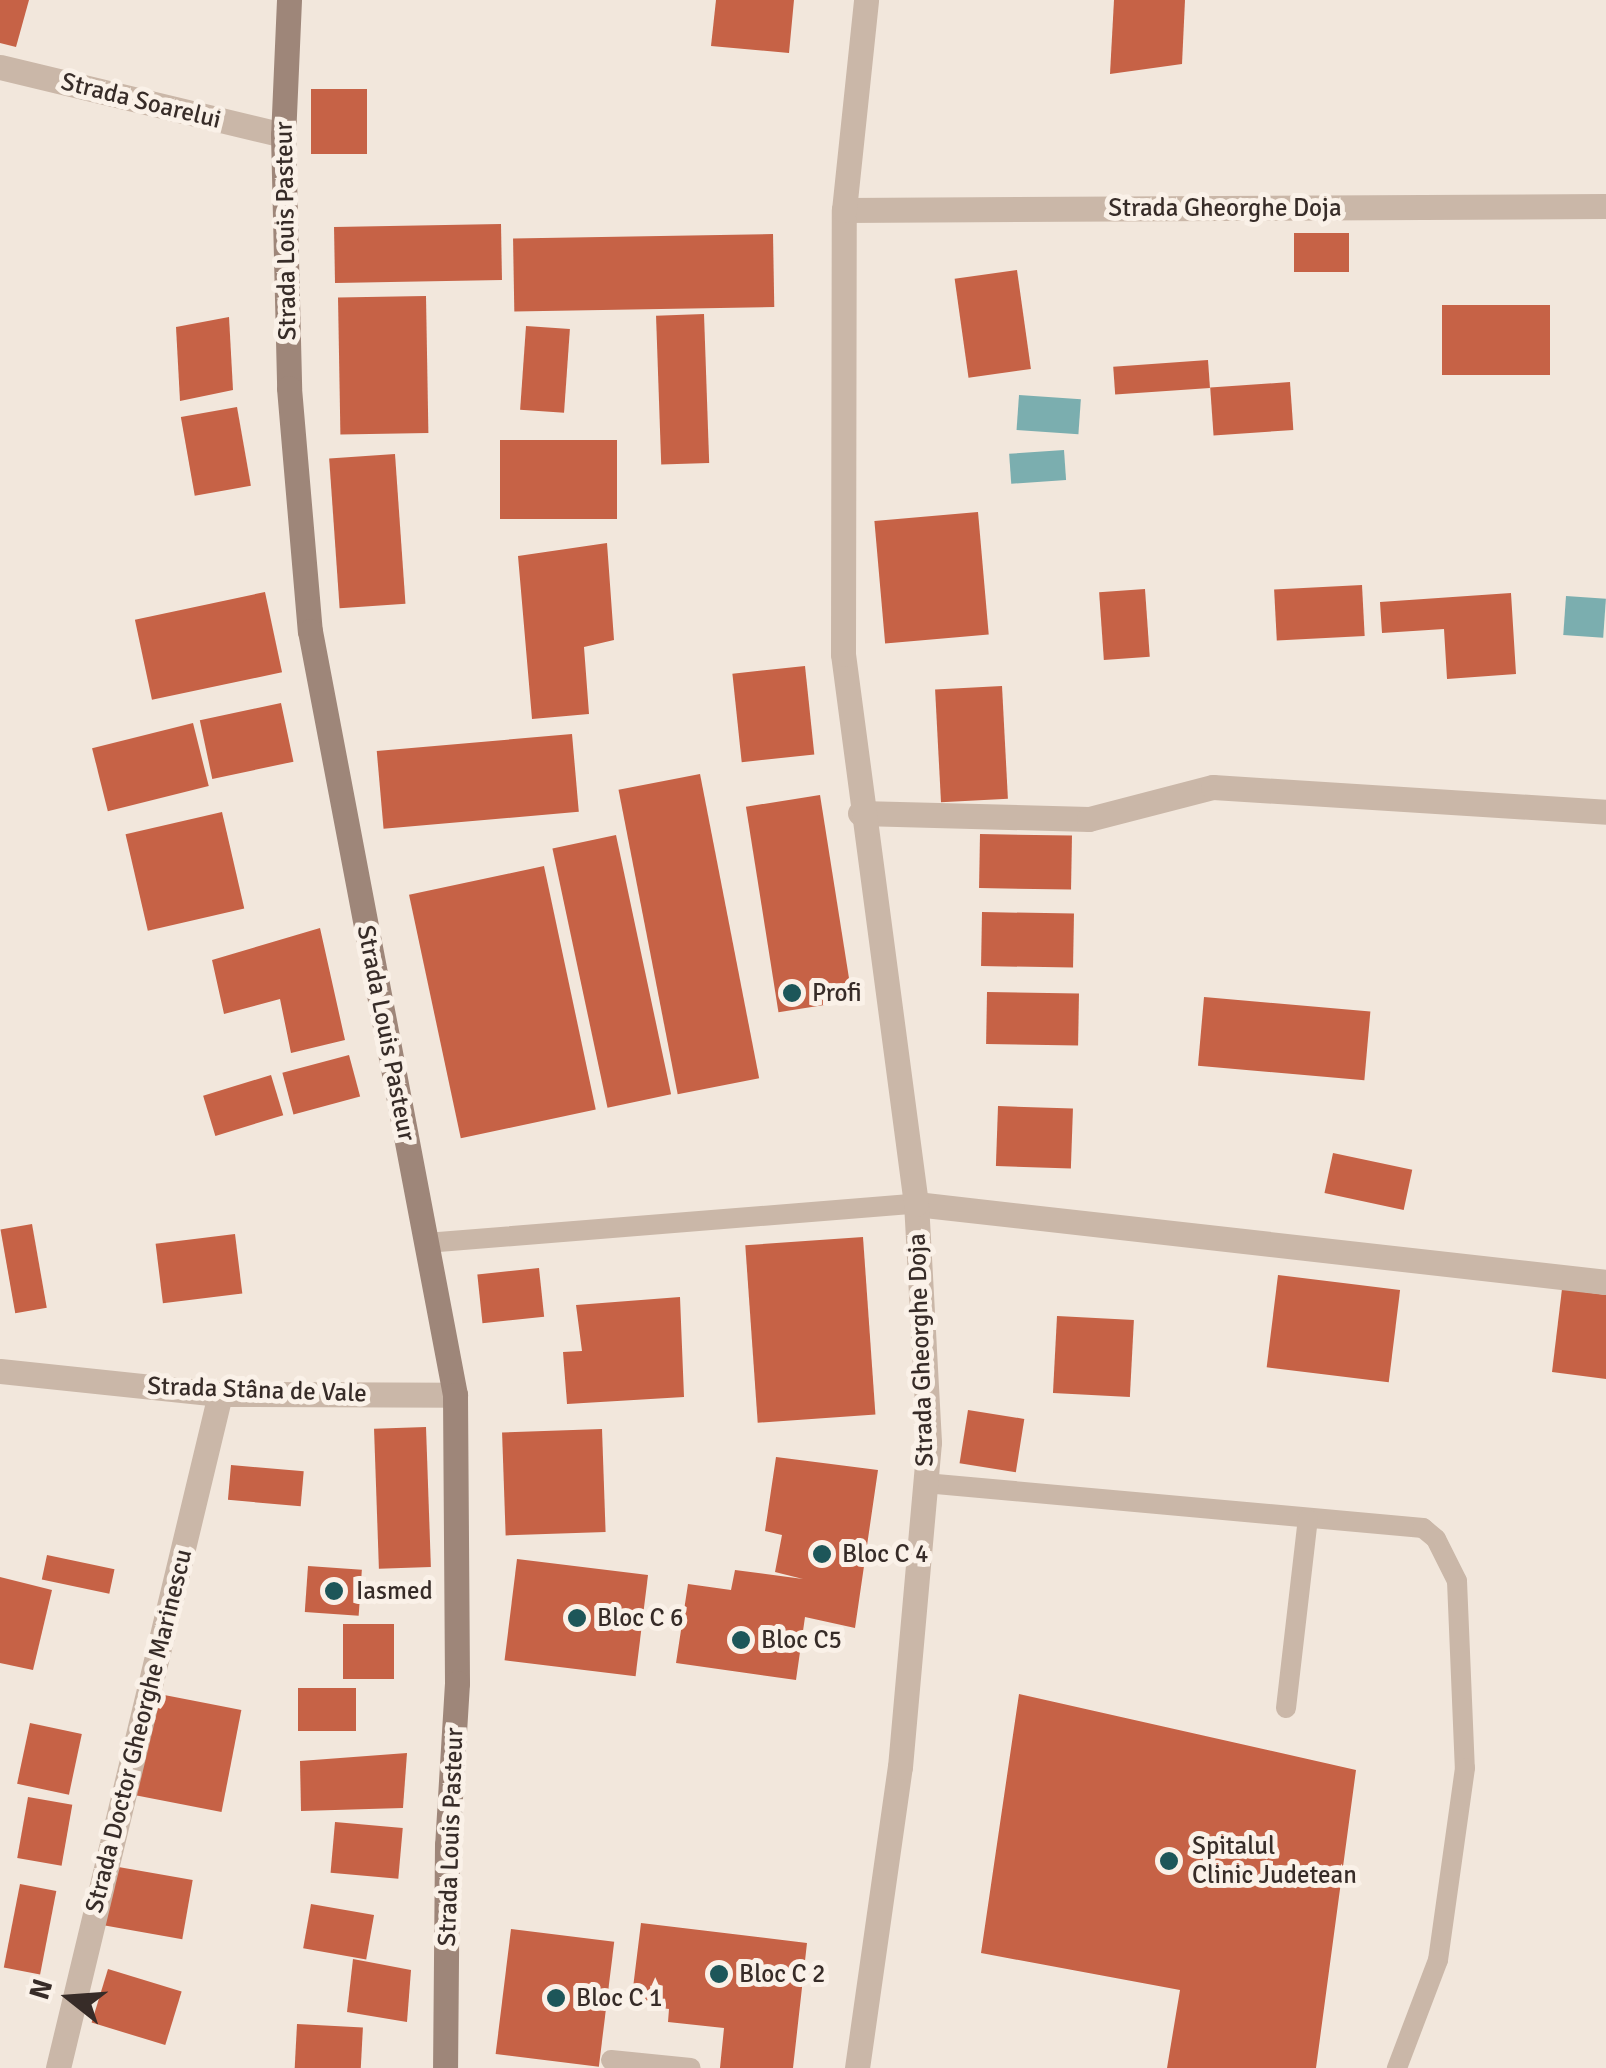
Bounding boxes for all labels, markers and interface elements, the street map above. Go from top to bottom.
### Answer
street label: Strada Soarelui [58,67,224,135]
street label: Strada Louis Pasteur [269,121,303,341]
street label: Strada Gheorghe Doja [1108,193,1342,223]
street label: Strada Louis Pasteur [350,923,422,1143]
place label: Profi [812,978,862,1008]
marker: Profi [781,982,803,1004]
street label: Strada Gheorghe Doja [902,1233,940,1467]
street label: Strada Stâna de Vale [147,1371,367,1409]
place label: Bloc C 4 [842,1539,929,1569]
marker: Bloc C 4 [811,1543,833,1565]
street label: Strada Doctor Gheorghe Marinescu [79,1546,199,1916]
place label: Iasmed [356,1576,433,1606]
marker: Iasmed [321,1578,347,1604]
place label: Bloc C 6 [597,1603,684,1633]
marker: Bloc C 6 [566,1607,588,1629]
place label: Bloc C5 [761,1625,842,1655]
marker: Bloc C5 [730,1629,752,1651]
street label: Strada Louis Pasteur [432,1727,470,1947]
place label: Spitalul Clinic Judetean [1192,1832,1357,1891]
marker: Spitalul Clinic Judetean [1156,1848,1182,1874]
north arrow [20,1948,120,2048]
place label: Bloc C 2 [739,1959,826,1989]
marker: Bloc C 2 [708,1963,730,1985]
text: N [22,1975,60,2004]
place label: Bloc C 1 [576,1983,663,2013]
marker: Bloc C 1 [545,1987,567,2009]

